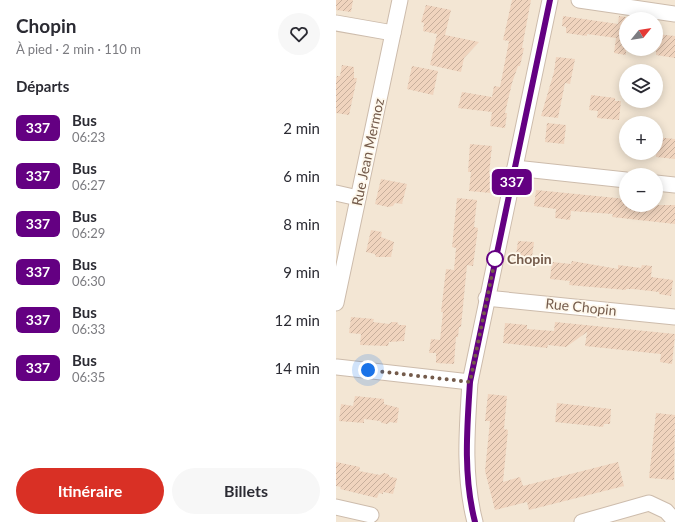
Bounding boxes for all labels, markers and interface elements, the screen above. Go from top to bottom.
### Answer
north arrow [619,12,663,56]
map controls [619,12,663,212]
button: heart [278,13,320,55]
text: Chopin [16,14,77,37]
text: À pied · 2 min · 110 m [16,41,141,57]
button: layers [619,64,663,108]
text: Départs [16,77,69,95]
street label: Rue Jean Mermoz [348,97,387,207]
text: Bus [72,111,97,129]
button: + [619,116,663,160]
text: 337 [26,119,50,136]
text: 2 min [283,119,320,137]
text: 06:23 [72,129,105,145]
text: Bus [72,159,97,177]
text: 337 [26,167,50,184]
text: 6 min [283,167,320,185]
button: − [619,168,663,212]
line badge: 337 [489,169,535,195]
text: 337 [500,173,524,190]
text: 06:27 [72,177,105,193]
text: Bus [72,207,97,225]
text: 337 [26,215,50,232]
text: 8 min [283,215,320,233]
text: 06:29 [72,225,105,241]
marker: Chopin [486,250,504,268]
place label: Chopin [507,250,552,267]
text: Bus [72,255,97,273]
text: 337 [26,263,50,280]
text: 9 min [283,263,320,281]
text: 06:30 [72,273,105,289]
street label: Rue Chopin [545,294,617,319]
text: Bus [72,303,97,321]
text: 337 [26,311,50,328]
text: 12 min [274,311,320,329]
text: 06:33 [72,321,105,337]
text: Bus [72,351,97,369]
text: 337 [26,359,50,376]
text: 14 min [274,359,320,377]
your location [358,360,378,380]
text: 06:35 [72,369,105,385]
button: Itinéraire [16,468,164,514]
button: Billets [172,468,320,514]

